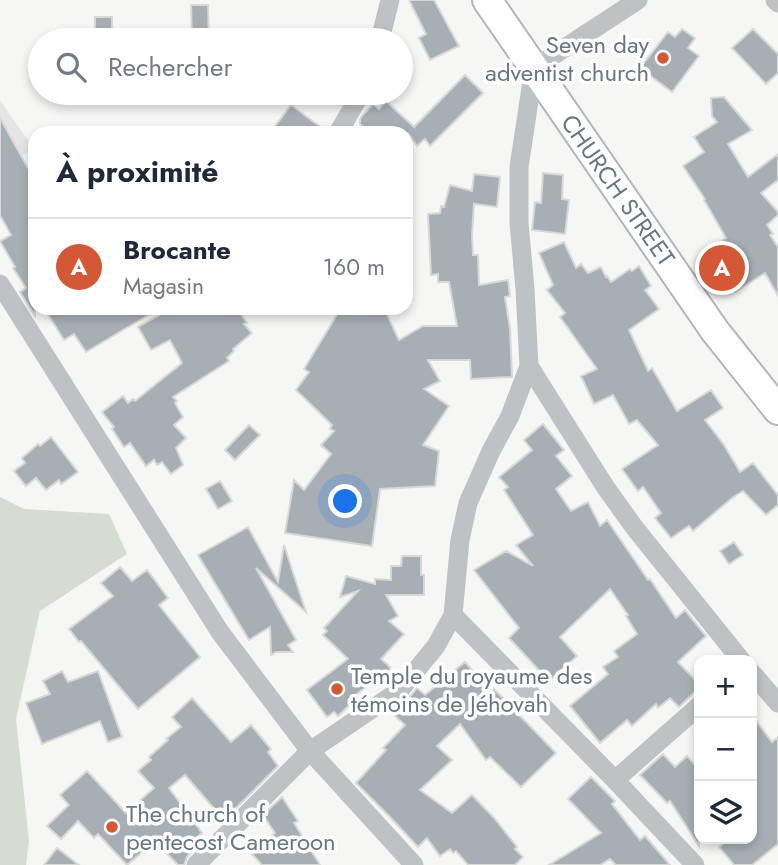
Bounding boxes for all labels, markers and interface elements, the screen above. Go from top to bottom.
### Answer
place label: Seven day adventist church [485,27,649,90]
search box [28,28,413,105]
icon: search [52,48,90,86]
text: Rechercher [108,48,232,86]
marker: Seven day adventist church [655,50,671,66]
street label: CHURCH STREET [553,107,683,273]
text: À proximité [56,150,219,193]
text: Brocante [123,231,231,269]
pin: A [699,242,745,294]
text: A [71,250,87,284]
text: 160 m [323,250,385,284]
text: Magasin [123,269,204,303]
your location [328,484,362,518]
map controls [694,655,757,844]
button: + [694,655,757,718]
place label: Temple du royaume des témoins de Jéhovah [351,658,592,721]
marker: Temple du royaume des témoins de Jéhovah [329,681,345,697]
button: − [694,718,757,781]
button: layers [694,781,757,844]
place label: The church of pentecost Cameroon [126,796,336,859]
marker: The church of pentecost Cameroon [104,819,120,835]

